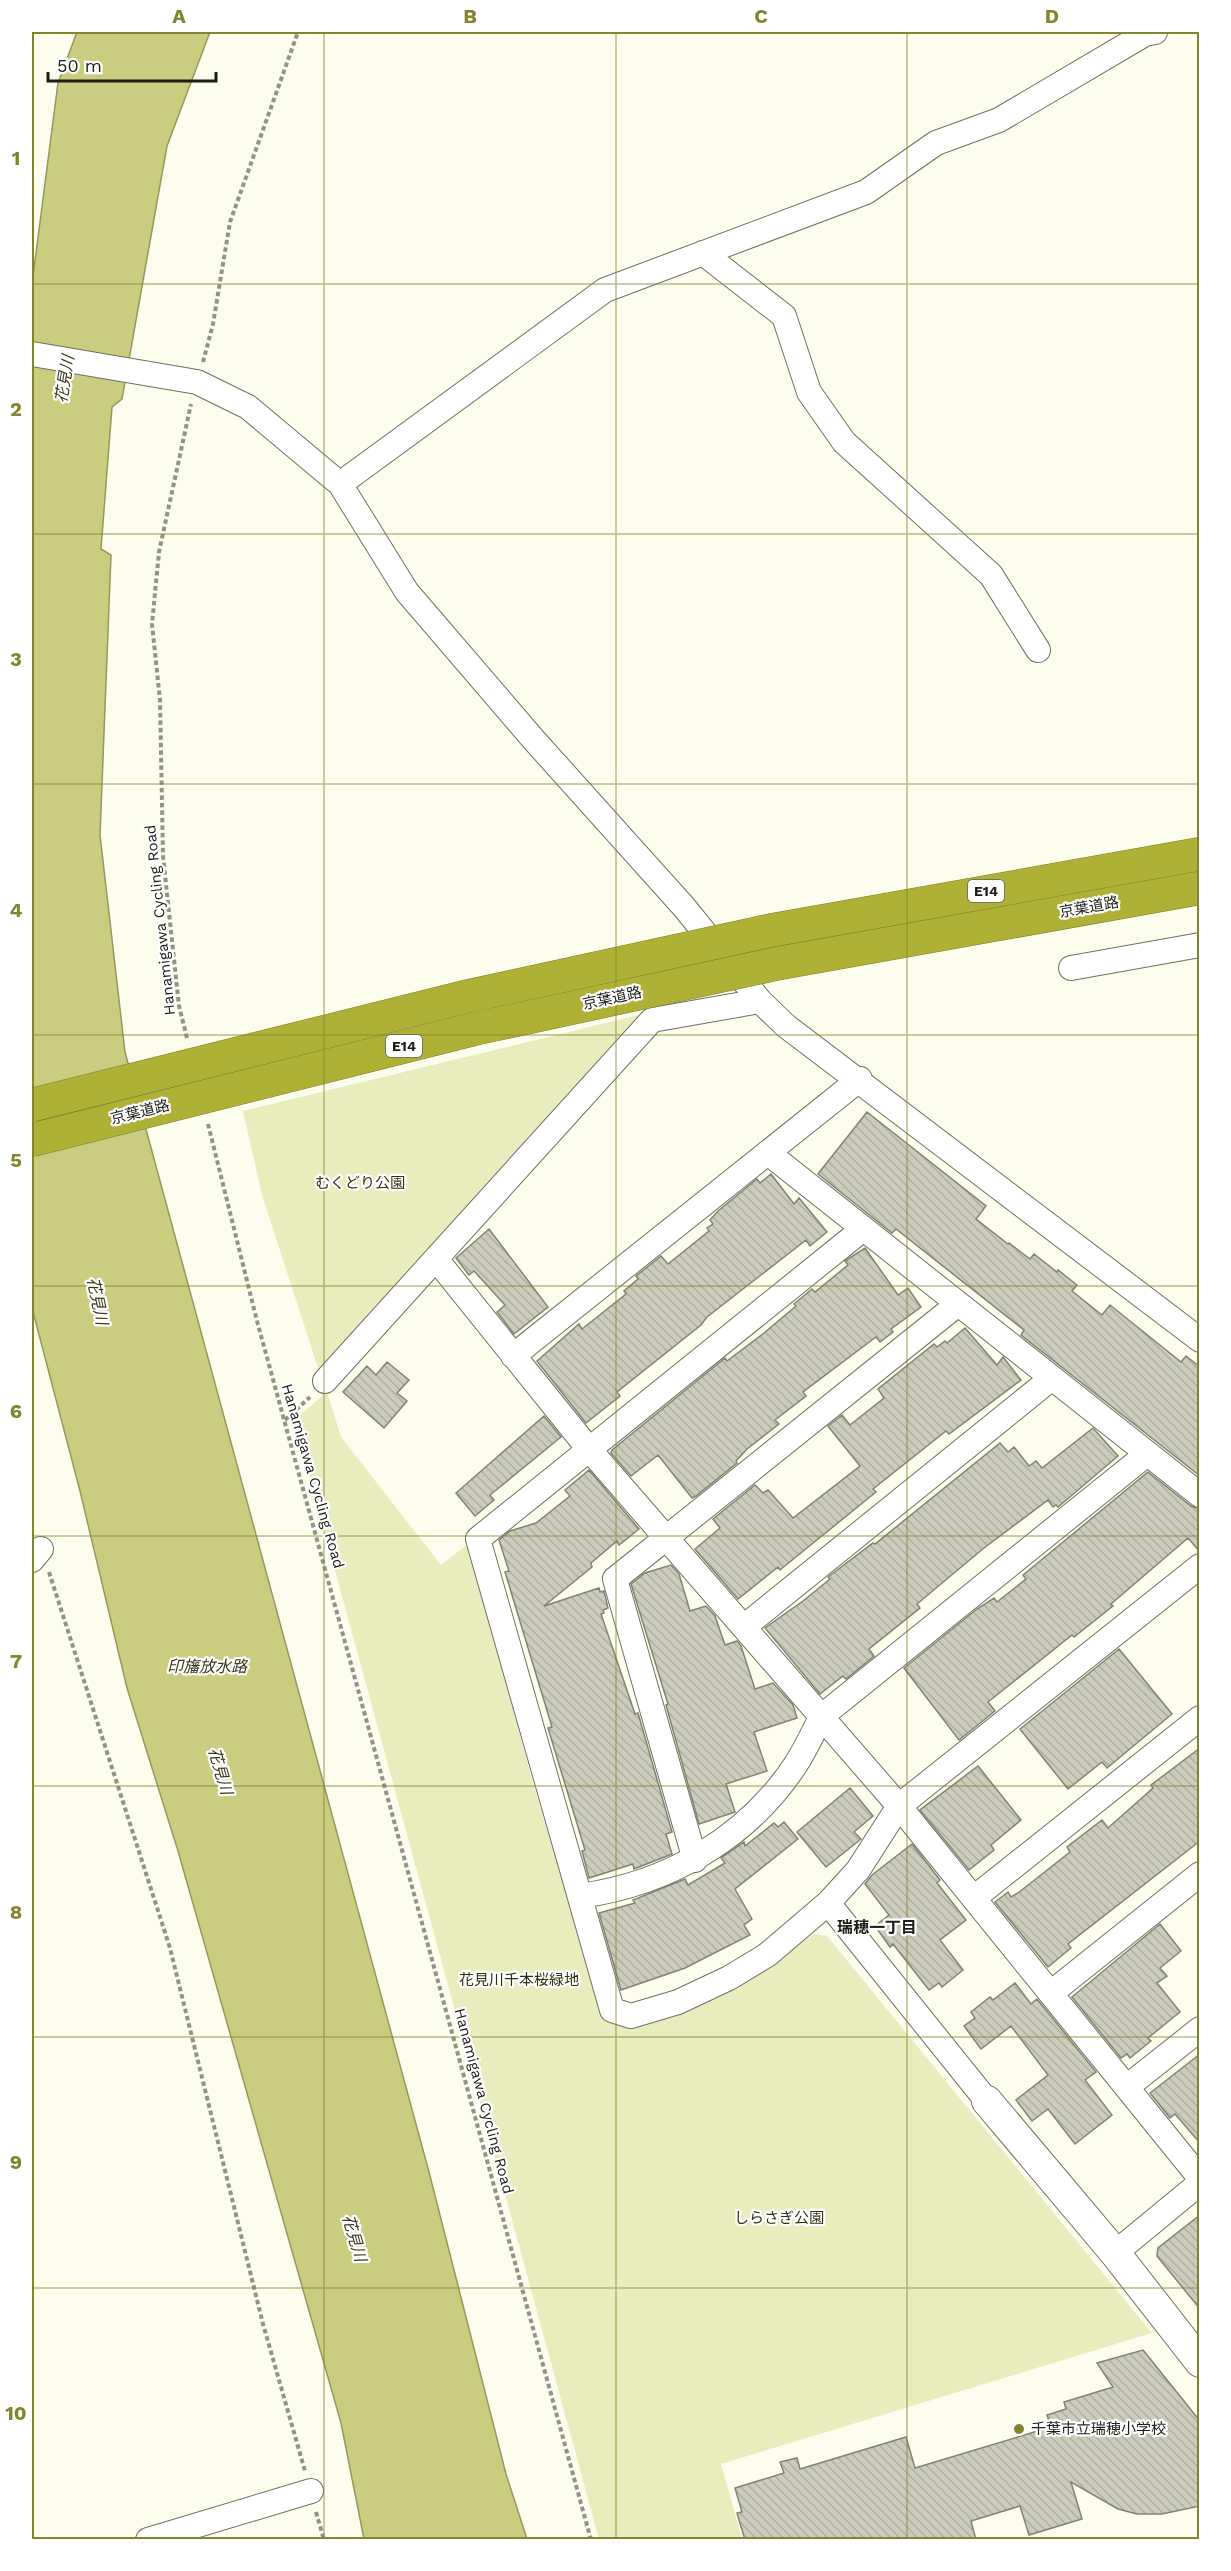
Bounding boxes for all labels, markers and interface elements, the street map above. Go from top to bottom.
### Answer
text: A [172,4,186,28]
text: B [463,4,477,28]
text: C [754,4,768,28]
text: D [1045,4,1059,28]
scale bar [48,45,216,83]
text: 50 m [57,55,102,76]
text: 1 [12,146,20,170]
water label: 花見川 [51,352,78,404]
text: 2 [10,397,22,421]
text: 3 [10,647,22,671]
street label: Hanamigawa Cycling Road [141,824,179,1016]
road number: E14 [968,880,1004,902]
street label: 京葉道路 [1058,893,1120,921]
text: 4 [10,898,23,922]
street label: 京葉道路 [581,983,643,1013]
road number: E14 [386,1035,422,1057]
street label: 京葉道路 [109,1096,171,1128]
text: 5 [10,1148,22,1172]
park label: むくどり公園 [315,1174,405,1192]
water label: 花見川 [83,1276,112,1329]
street label: Hanamigawa Cycling Road [278,1382,348,1570]
text: 6 [10,1399,22,1423]
text: 7 [10,1649,22,1673]
water label: 印旛放水路 [167,1657,249,1676]
water label: 花見川 [205,1745,237,1799]
text: 8 [10,1900,22,1924]
district label: 瑞穂一丁目 [837,1918,917,1937]
park label: 花見川千本桜緑地 [459,1971,579,1989]
street label: Hanamigawa Cycling Road [451,2006,517,2196]
text: 9 [10,2150,22,2174]
park label: しらさぎ公園 [734,2209,824,2227]
water label: 花見川 [339,2212,371,2266]
text: 10 [5,2401,27,2425]
place label: 千葉市立瑞穂小学校 [1031,2420,1166,2438]
marker: 千葉市立瑞穂小学校 [1012,2422,1026,2436]

